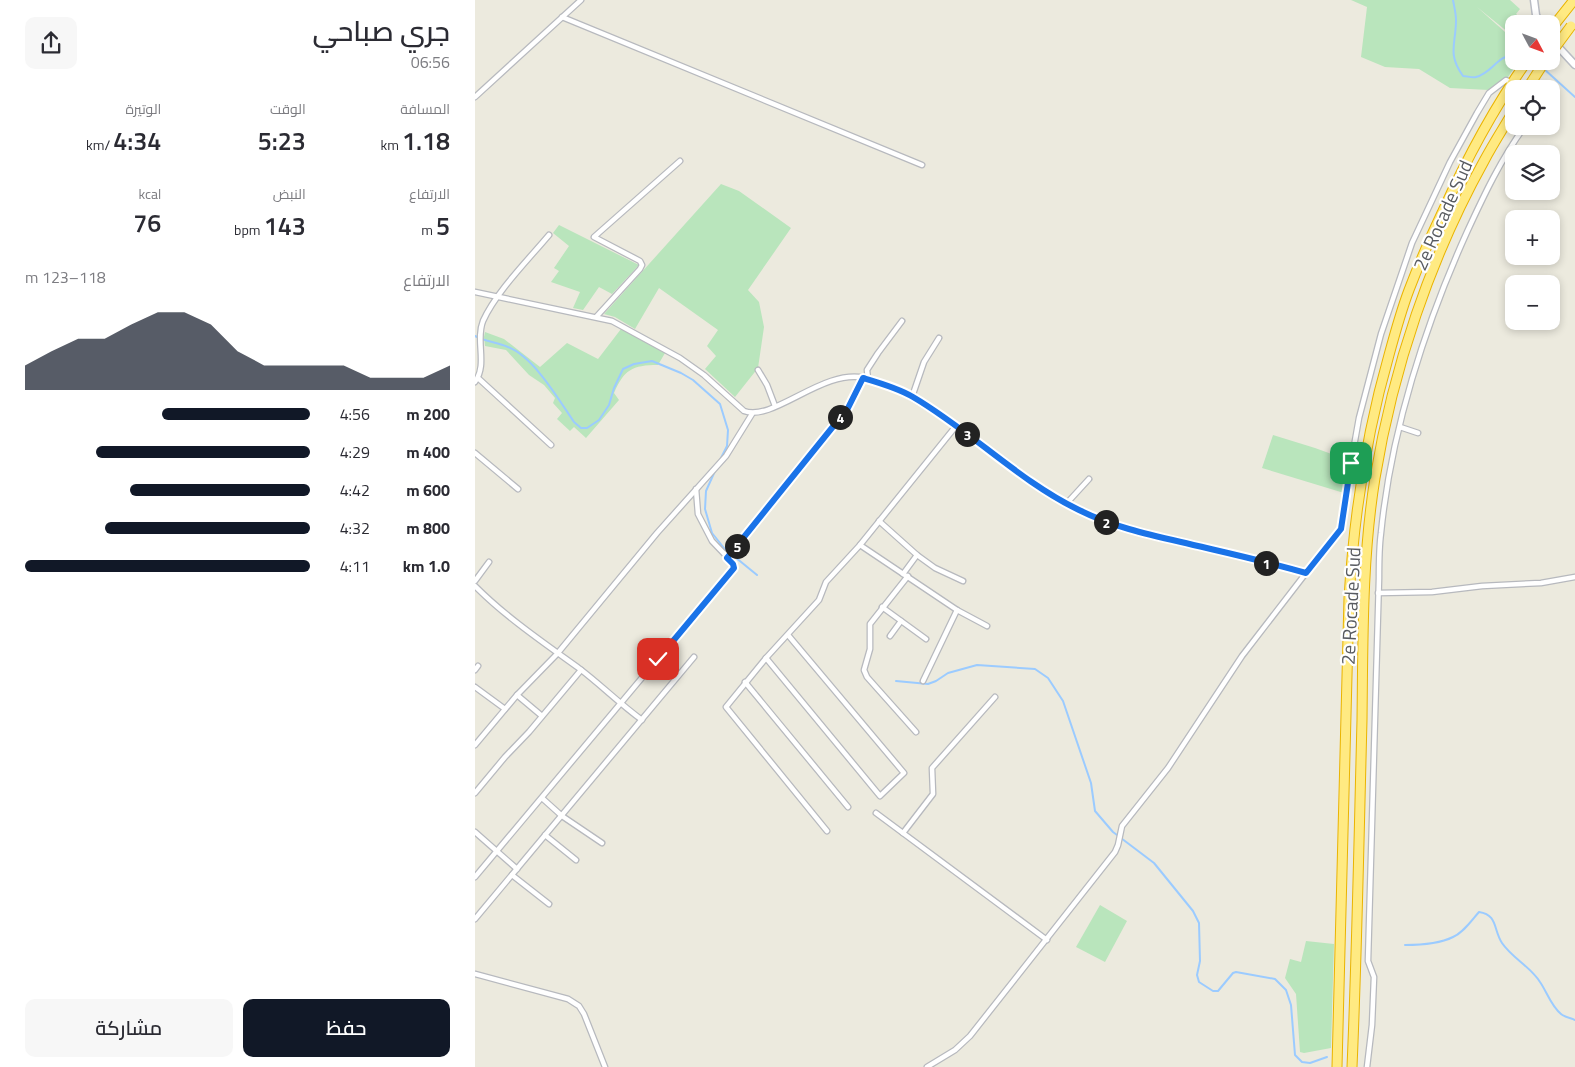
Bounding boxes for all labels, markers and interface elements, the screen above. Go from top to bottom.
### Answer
text: جري صباحي [313,9,450,52]
north arrow [1505,15,1560,70]
map controls [1505,15,1560,330]
button: share [25,17,77,69]
text: 06:56 [411,50,450,74]
button: locate [1505,80,1560,135]
text: الوتيرة [125,98,161,119]
text: الوقت [270,98,306,119]
text: المسافة [400,98,450,119]
text: 4:34 [113,122,161,160]
text: 5:23 [258,122,306,160]
text: 1.18 [402,122,450,160]
text: /km [86,134,113,155]
text: km [381,134,402,155]
button: layers [1505,145,1560,200]
street label: 2e Rocade Sud [1405,155,1479,275]
text: kcal [138,183,161,204]
text: النبض [273,183,306,204]
text: الارتفاع [409,183,450,204]
text: 76 [133,204,161,242]
text: 143 [264,207,306,245]
text: 5 [436,207,450,245]
button: + [1505,210,1560,265]
text: bpm [234,219,264,240]
text: m [421,219,436,240]
text: 118–123 m [25,265,106,289]
text: الارتفاع [403,268,450,292]
button: − [1505,275,1560,330]
text: 4:56 [340,402,370,426]
text: 200 m [406,402,450,426]
pin: 4 [827,404,853,430]
text: 4 [837,407,844,428]
pin: 3 [955,422,979,446]
text: 3 [964,424,971,445]
text: 4:29 [340,440,370,464]
text: 400 m [406,440,450,464]
pin [1330,442,1372,484]
icon: arrive [1337,449,1365,477]
text: 4:42 [340,478,370,502]
text: 600 m [406,478,450,502]
pin: 2 [1093,510,1119,534]
text: 2 [1103,512,1110,533]
text: 4:32 [340,516,370,540]
text: 800 m [406,516,450,540]
pin: 5 [725,534,749,558]
text: 5 [734,536,741,557]
street label: 2e Rocade Sud [1332,546,1368,666]
pin: 1 [1253,550,1279,576]
text: 1 [1263,553,1270,574]
text: 4:11 [340,554,370,578]
text: 1.0 km [403,554,450,578]
pin [637,638,679,680]
icon: check [644,645,672,673]
button: مشاركة [25,999,233,1057]
button: حفظ [243,999,450,1057]

